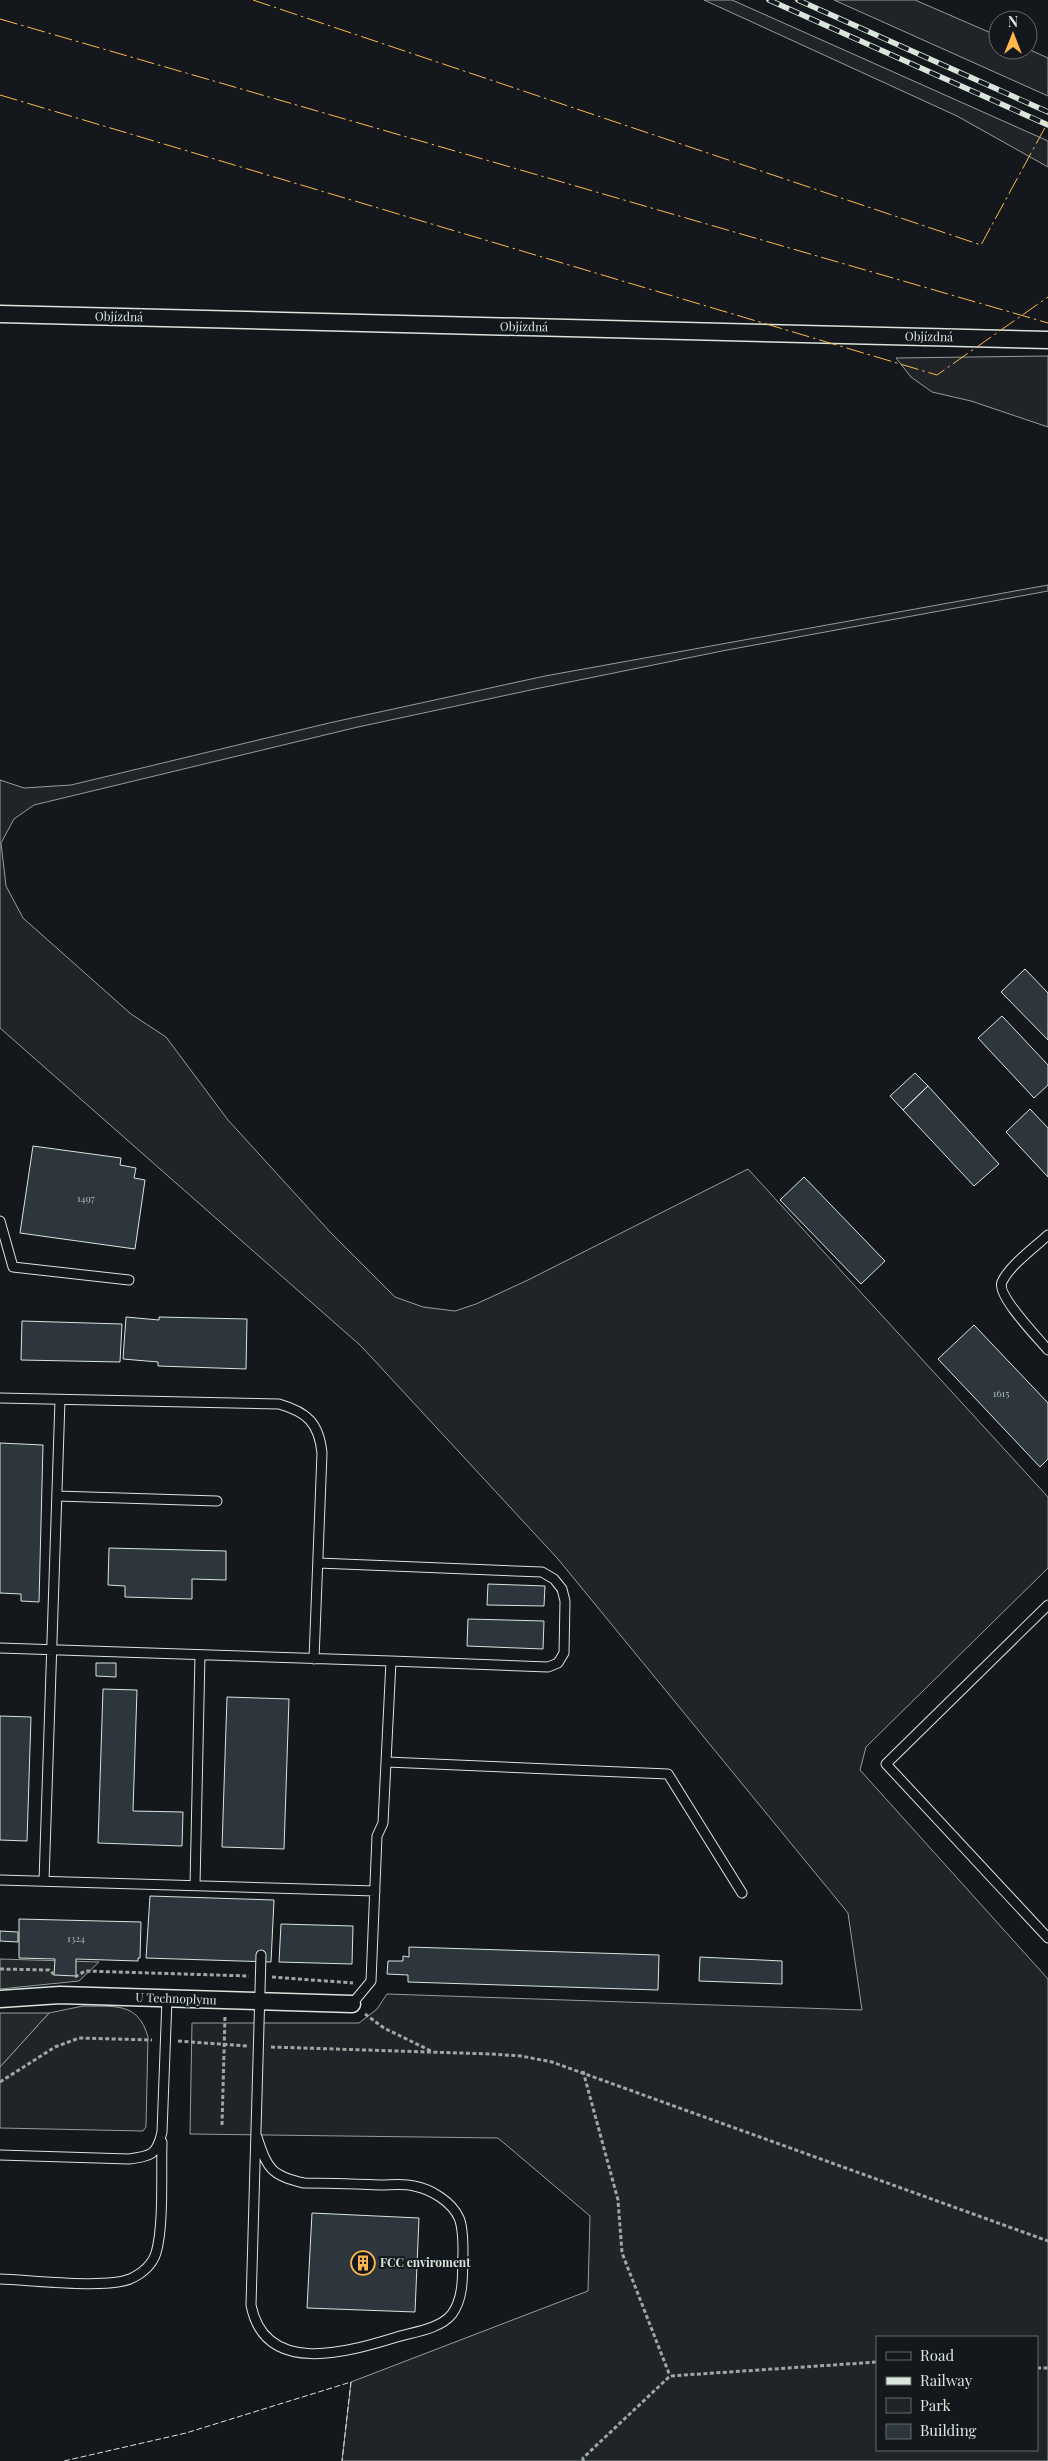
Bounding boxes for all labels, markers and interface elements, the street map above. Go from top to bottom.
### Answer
north arrow [988,10,1038,60]
text: N [1008,12,1018,31]
street label: Objízdná [95,308,143,324]
street label: Objízdná [500,318,548,334]
street label: Objízdná [905,328,953,344]
house number: 1497 [77,1191,95,1205]
house number: 1615 [993,1386,1009,1400]
house number: 1324 [67,1931,85,1945]
street label: U Technoplynu [135,1989,217,2007]
building icon: FCC enviroment [350,2250,376,2276]
place label: FCC enviroment [380,2254,471,2270]
legend [876,2336,1038,2451]
text: Road [920,2345,954,2365]
text: Railway [920,2370,973,2390]
text: Park [920,2395,952,2415]
text: Building [920,2420,977,2440]

